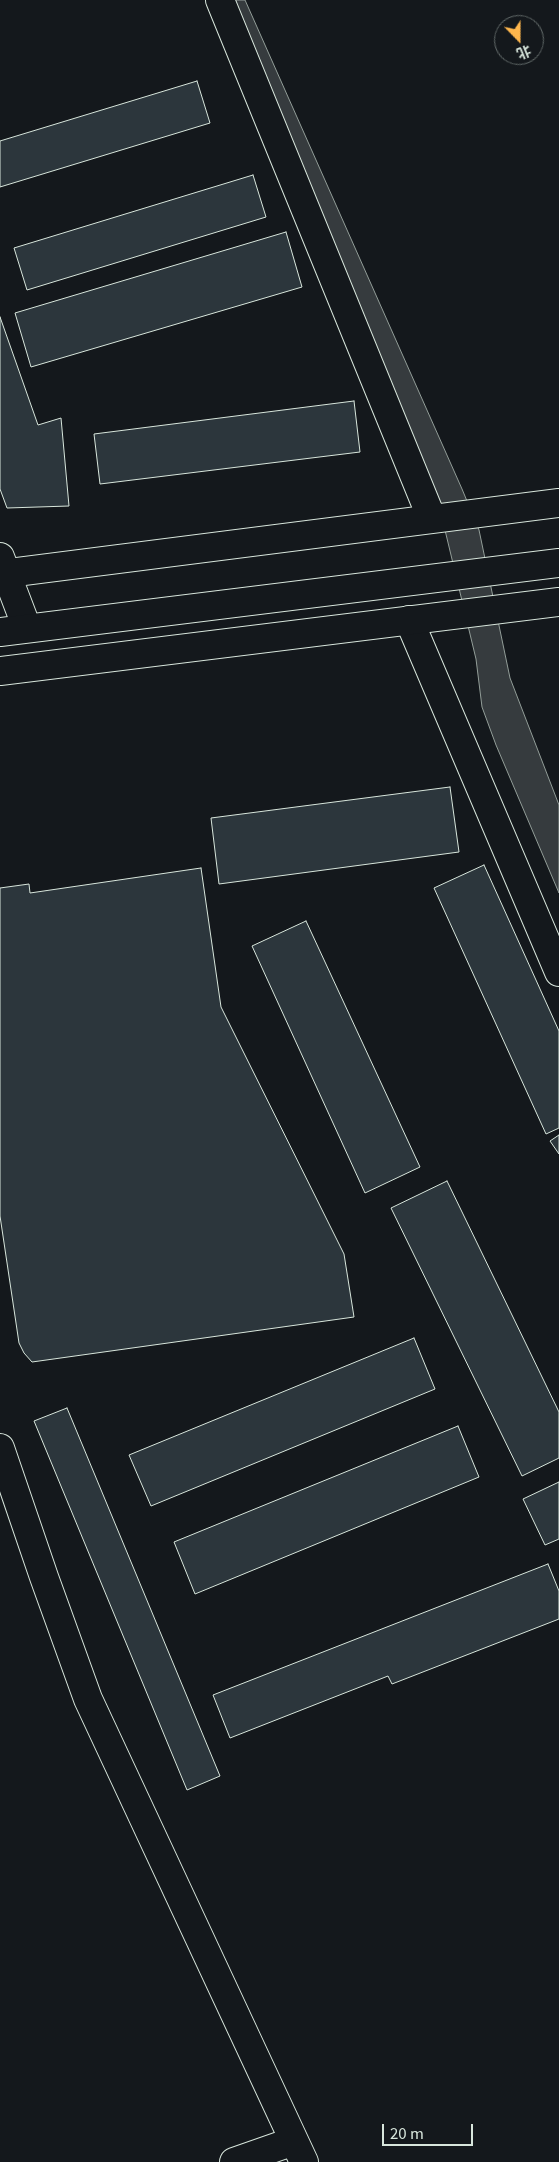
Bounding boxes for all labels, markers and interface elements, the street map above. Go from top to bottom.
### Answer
north arrow [494,15,544,65]
text: 北 [514,41,534,65]
scale bar [384,2114,475,2146]
text: 20 m [390,2122,424,2143]

